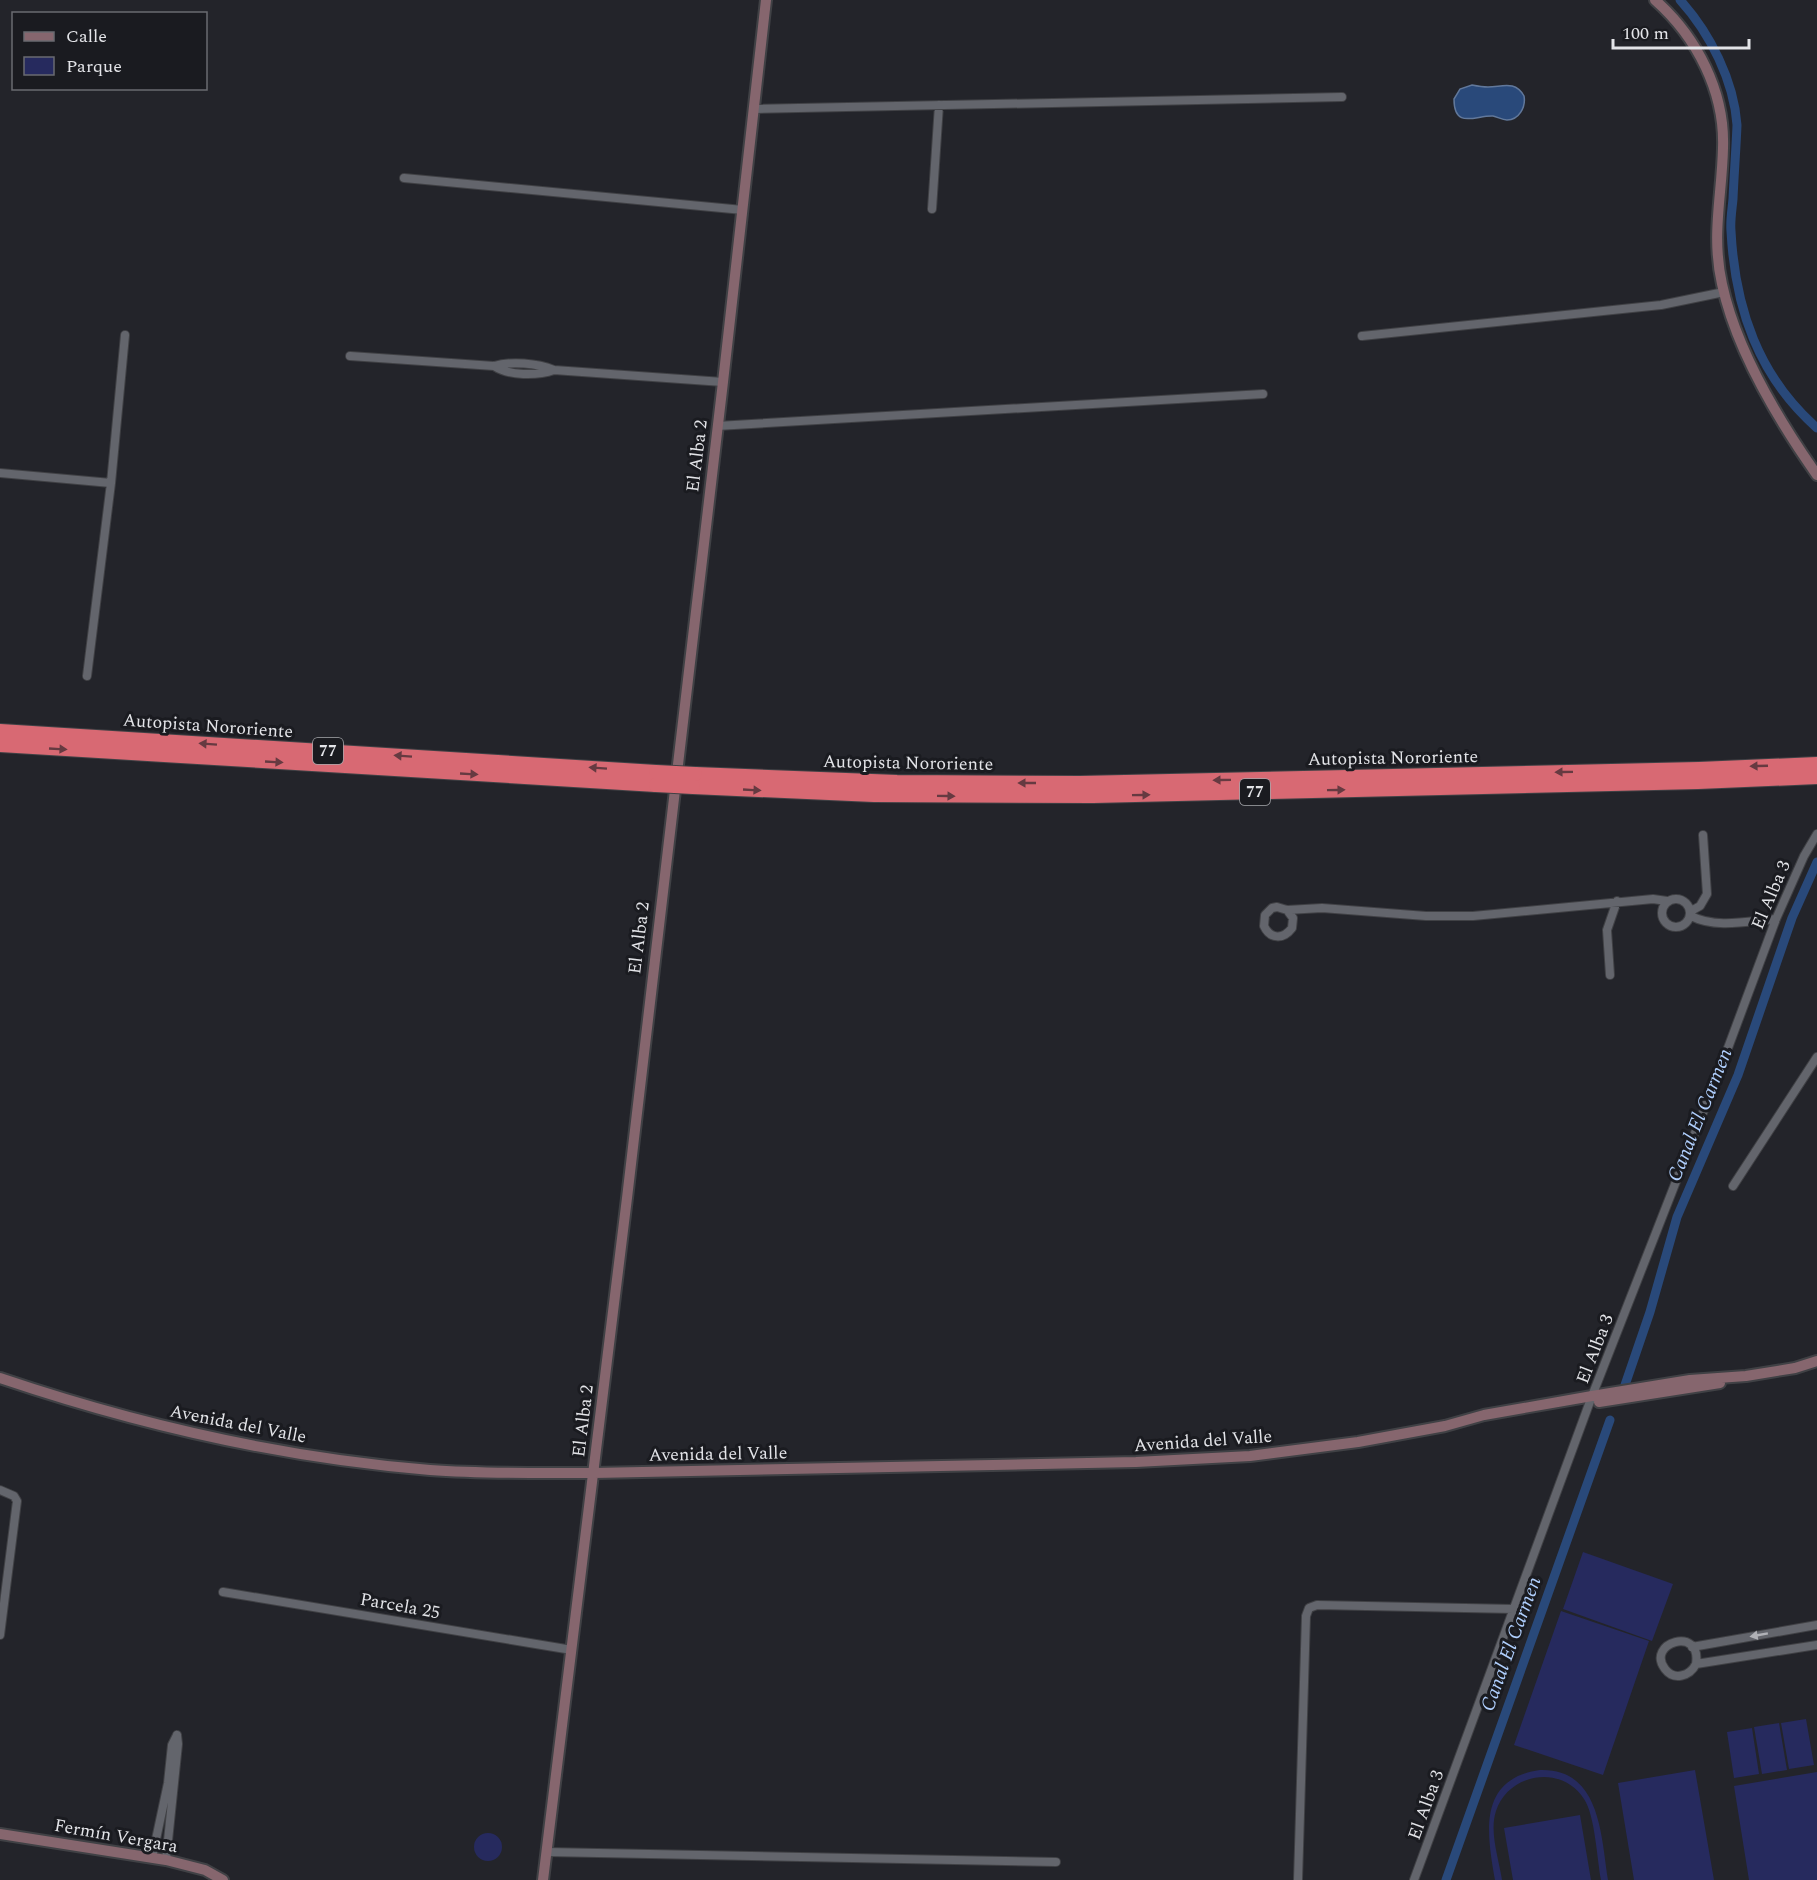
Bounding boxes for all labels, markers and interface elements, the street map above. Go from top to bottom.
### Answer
legend [12,12,207,90]
scale bar [1613,12,1750,50]
text: 100 m [1622,20,1669,47]
text: Calle [66,23,107,50]
text: Parque [66,53,122,80]
street label: El Alba 2 [679,418,715,494]
street label: Autopista Nororiente [122,707,294,745]
road number: 77 [313,738,343,764]
one-way arrow [199,739,218,749]
street label: Autopista Nororiente [1308,743,1478,773]
one-way arrow [49,744,68,753]
street label: Autopista Nororiente [823,748,993,778]
one-way arrow [394,751,413,761]
one-way arrow [265,757,284,766]
one-way arrow [1749,762,1768,771]
one-way arrow [588,763,607,773]
one-way arrow [1554,767,1573,776]
one-way arrow [459,769,478,778]
one-way arrow [1212,775,1231,784]
one-way arrow [1017,778,1036,788]
road number: 77 [1240,779,1270,805]
one-way arrow [742,785,761,795]
one-way arrow [1327,786,1346,795]
one-way arrow [1132,790,1151,800]
one-way arrow [937,791,956,801]
street label: El Alba 3 [1744,856,1798,934]
street label: El Alba 2 [621,900,657,976]
water label: Canal El Carmen [1660,1043,1741,1186]
street label: El Alba 3 [1569,1310,1621,1388]
street label: El Alba 2 [565,1383,601,1459]
street label: Avenida del Valle [167,1398,309,1450]
street label: Avenida del Valle [1133,1423,1273,1459]
street label: Avenida del Valle [649,1439,787,1469]
water label: Canal El Carmen [1473,1572,1549,1716]
street label: Parcela 25 [358,1586,442,1626]
one-way arrow [1750,1631,1769,1640]
street label: El Alba 3 [1401,1766,1451,1844]
street label: Fermín Vergara [52,1812,180,1860]

